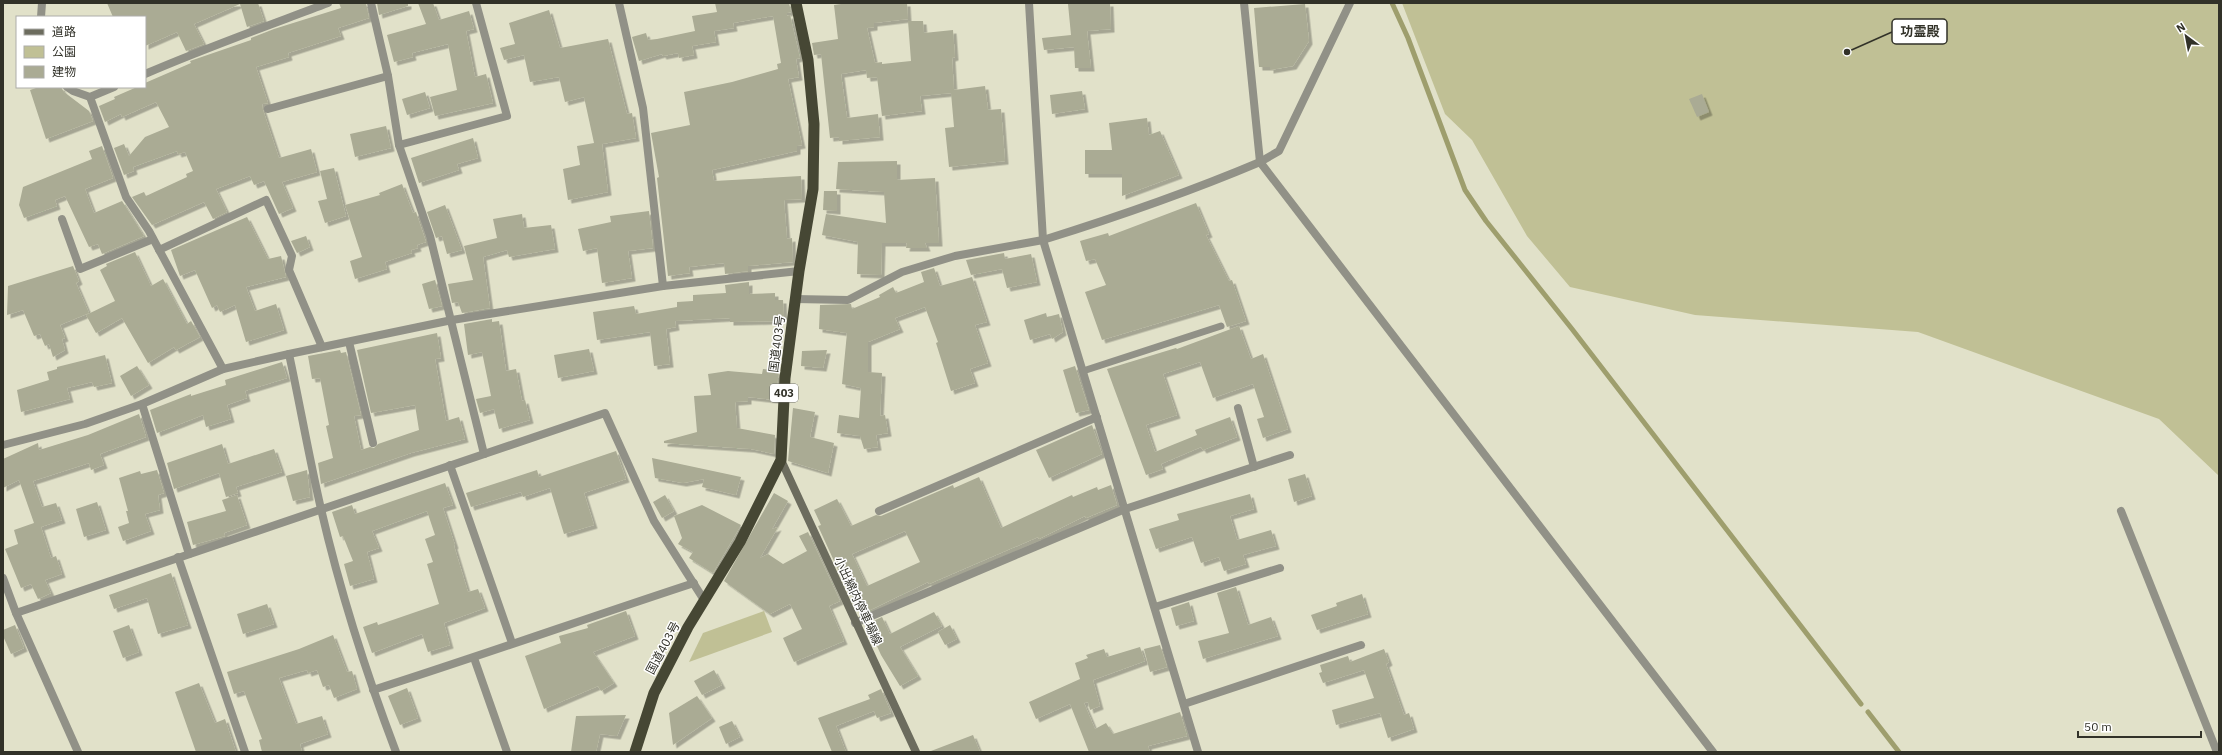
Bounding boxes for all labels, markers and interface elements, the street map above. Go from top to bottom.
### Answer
legend [16,16,146,88]
north arrow [2166,16,2206,56]
callout: 功霊殿 [1892,19,1947,44]
text: N [2174,19,2188,36]
text: 功霊殿 [1900,23,1940,40]
text: 道路 [52,24,76,39]
text: 公園 [52,44,76,59]
text: 建物 [52,64,76,79]
street label: 国道403号 [766,314,787,373]
road number: 403 [770,384,798,402]
street label: 小出綿内停車場線 [831,554,886,647]
street label: 国道403号 [642,619,683,677]
scale bar [2078,713,2201,739]
text: 50 m [2084,719,2112,734]

